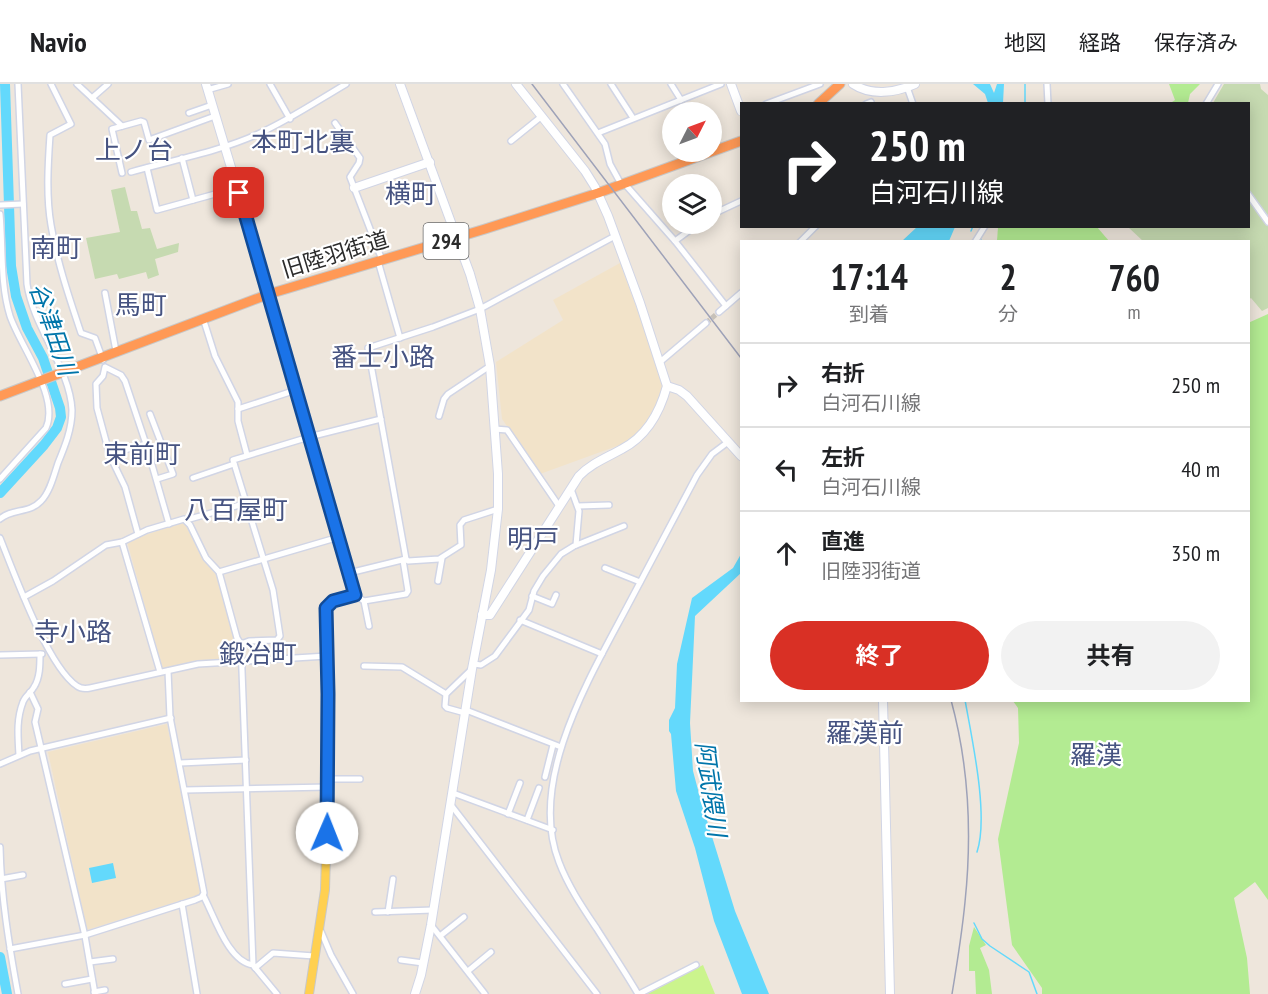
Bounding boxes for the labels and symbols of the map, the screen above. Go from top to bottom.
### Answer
north arrow [662,102,722,162]
district label: 本町北裏 [251,125,355,158]
district label: 上ノ台 [95,133,173,166]
pin [213,167,264,218]
district label: 横町 [385,177,437,210]
road number: 294 [424,223,468,259]
street label: 旧陸羽街道 [278,225,392,283]
district label: 南町 [30,231,82,264]
water label: 谷津田川 [23,279,84,382]
district label: 馬町 [115,288,167,321]
district label: 番士小路 [331,340,435,373]
district label: 束前町 [103,437,181,470]
district label: 八百屋町 [184,493,288,526]
district label: 明戸 [507,522,559,555]
district label: 寺小路 [34,615,112,648]
district label: 鍛冶町 [219,637,297,670]
district label: 羅漢前 [826,716,904,749]
district label: 羅漢 [1070,738,1122,771]
water label: 阿武隈川 [689,739,733,842]
position arrow [295,801,359,865]

